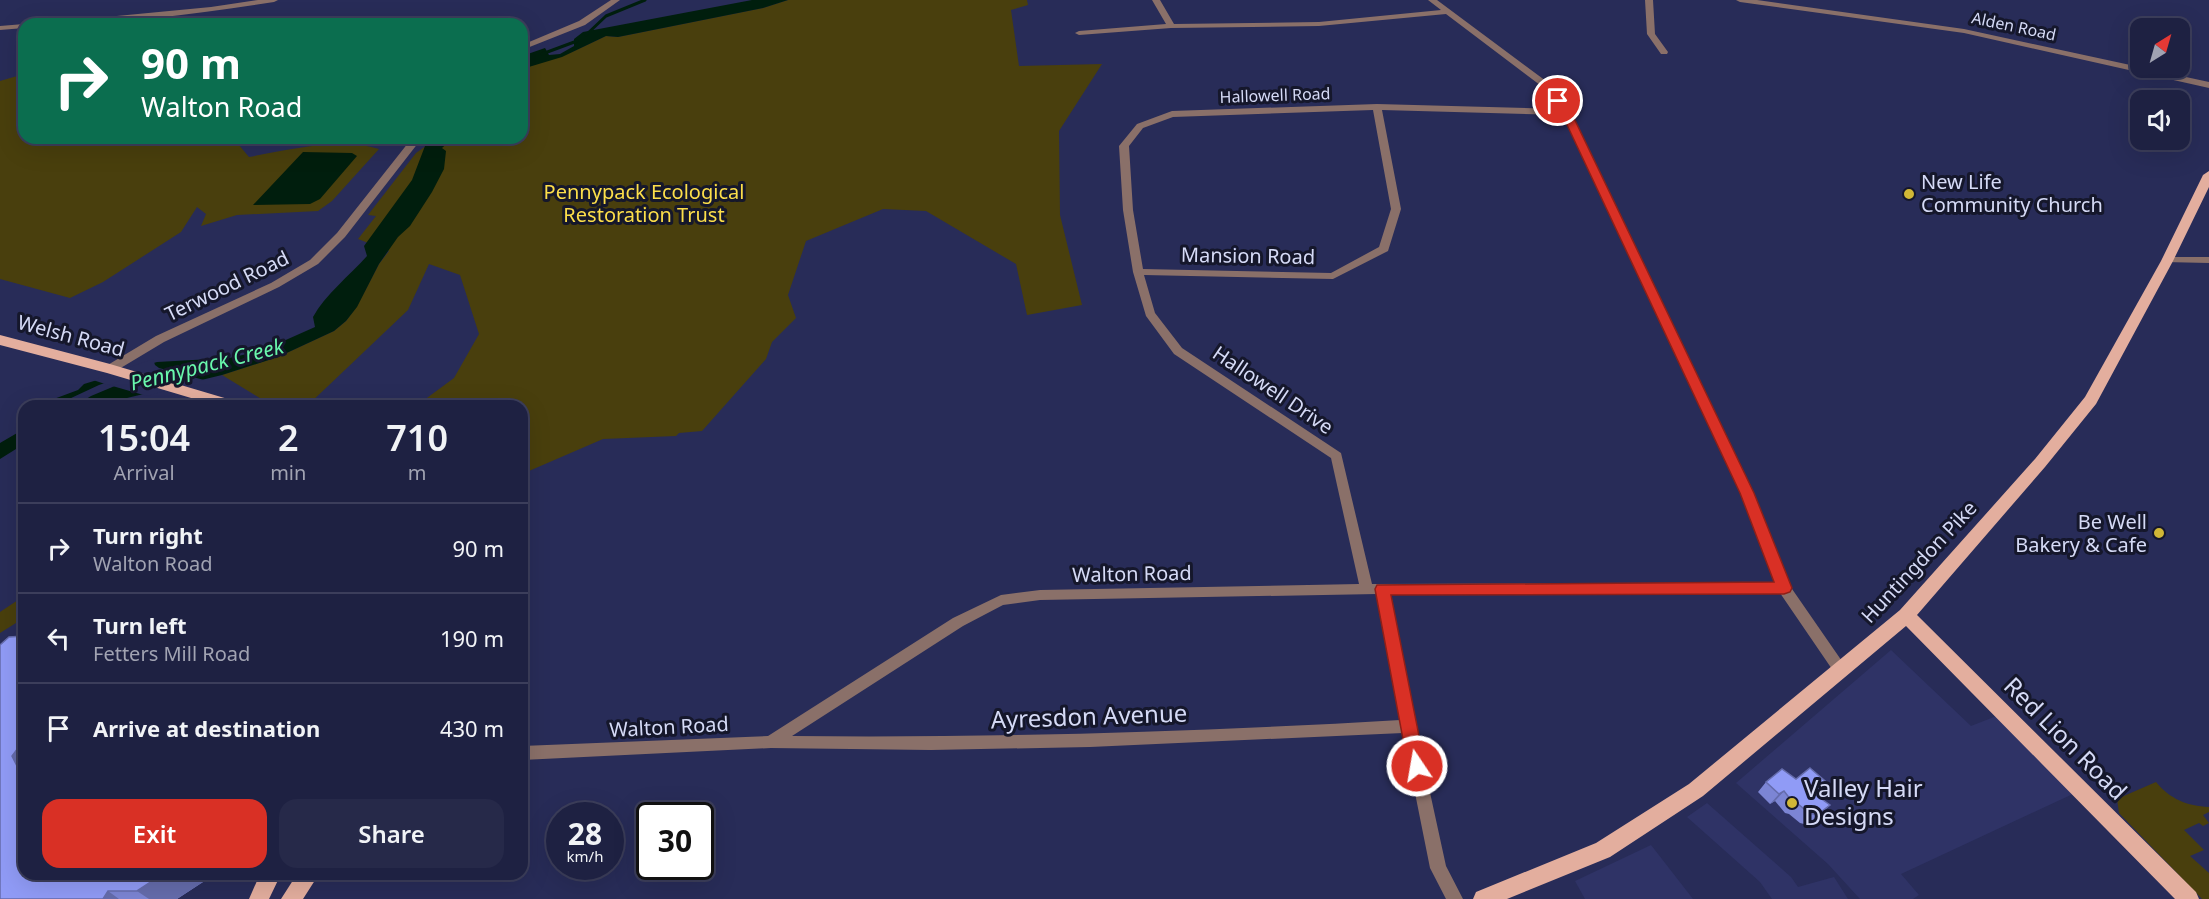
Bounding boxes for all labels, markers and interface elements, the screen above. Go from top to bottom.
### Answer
street label: Alden Road [1970,6,2058,46]
north arrow [2130,18,2190,78]
map controls [2130,18,2190,150]
text: 90 m [141,34,241,91]
icon: right [42,42,120,120]
pin [1532,75,1583,126]
street label: Hallowell Road [1219,82,1331,108]
icon: arrive [1541,84,1574,117]
text: Walton Road [141,88,302,125]
button: sound [2130,90,2190,150]
place label: New Life Community Church [1921,168,2103,218]
park label: Pennypack Ecological Restoration Trust [544,178,744,228]
marker: New Life Community Church [1902,187,1916,201]
street label: Mansion Road [1181,241,1315,270]
street label: Terwood Road [160,244,293,327]
street label: Welsh Road [15,308,128,363]
water label: Pennypack Creek [127,331,288,397]
street label: Hallowell Drive [1208,339,1339,440]
text: 15:04 [98,413,190,462]
text: 2 [278,413,299,462]
text: 710 [386,413,448,462]
text: Arrival [114,459,175,486]
text: min [270,459,306,486]
text: m [408,459,427,486]
street label: Huntingdon Pike [1855,495,1982,629]
place label: Be Well Bakery & Cafe [2015,508,2147,558]
text: Turn right [93,520,203,550]
marker: Be Well Bakery & Cafe [2152,526,2166,540]
icon: right [42,532,75,565]
text: 90 m [453,533,504,563]
text: Walton Road [93,550,213,577]
street label: Walton Road [1072,559,1192,588]
text: Turn left [93,610,187,640]
icon: left [42,622,75,655]
text: 190 m [440,623,504,653]
text: Fetters Mill Road [93,640,250,667]
street label: Red Lion Road [1997,669,2135,807]
street label: Ayresdon Avenue [990,696,1188,735]
street label: Walton Road [609,710,729,743]
icon: arrive [42,712,75,745]
text: Arrive at destination [93,713,320,743]
text: 430 m [440,713,504,743]
position arrow [1385,734,1449,798]
place label: Valley Hair Designs [1804,771,1923,832]
marker: Valley Hair Designs [1785,796,1799,810]
button: Exit [42,799,267,868]
button: Share [279,799,504,868]
speed limit sign: 30 [636,802,714,880]
text: 28 [568,813,602,854]
text: km/h [567,846,603,866]

